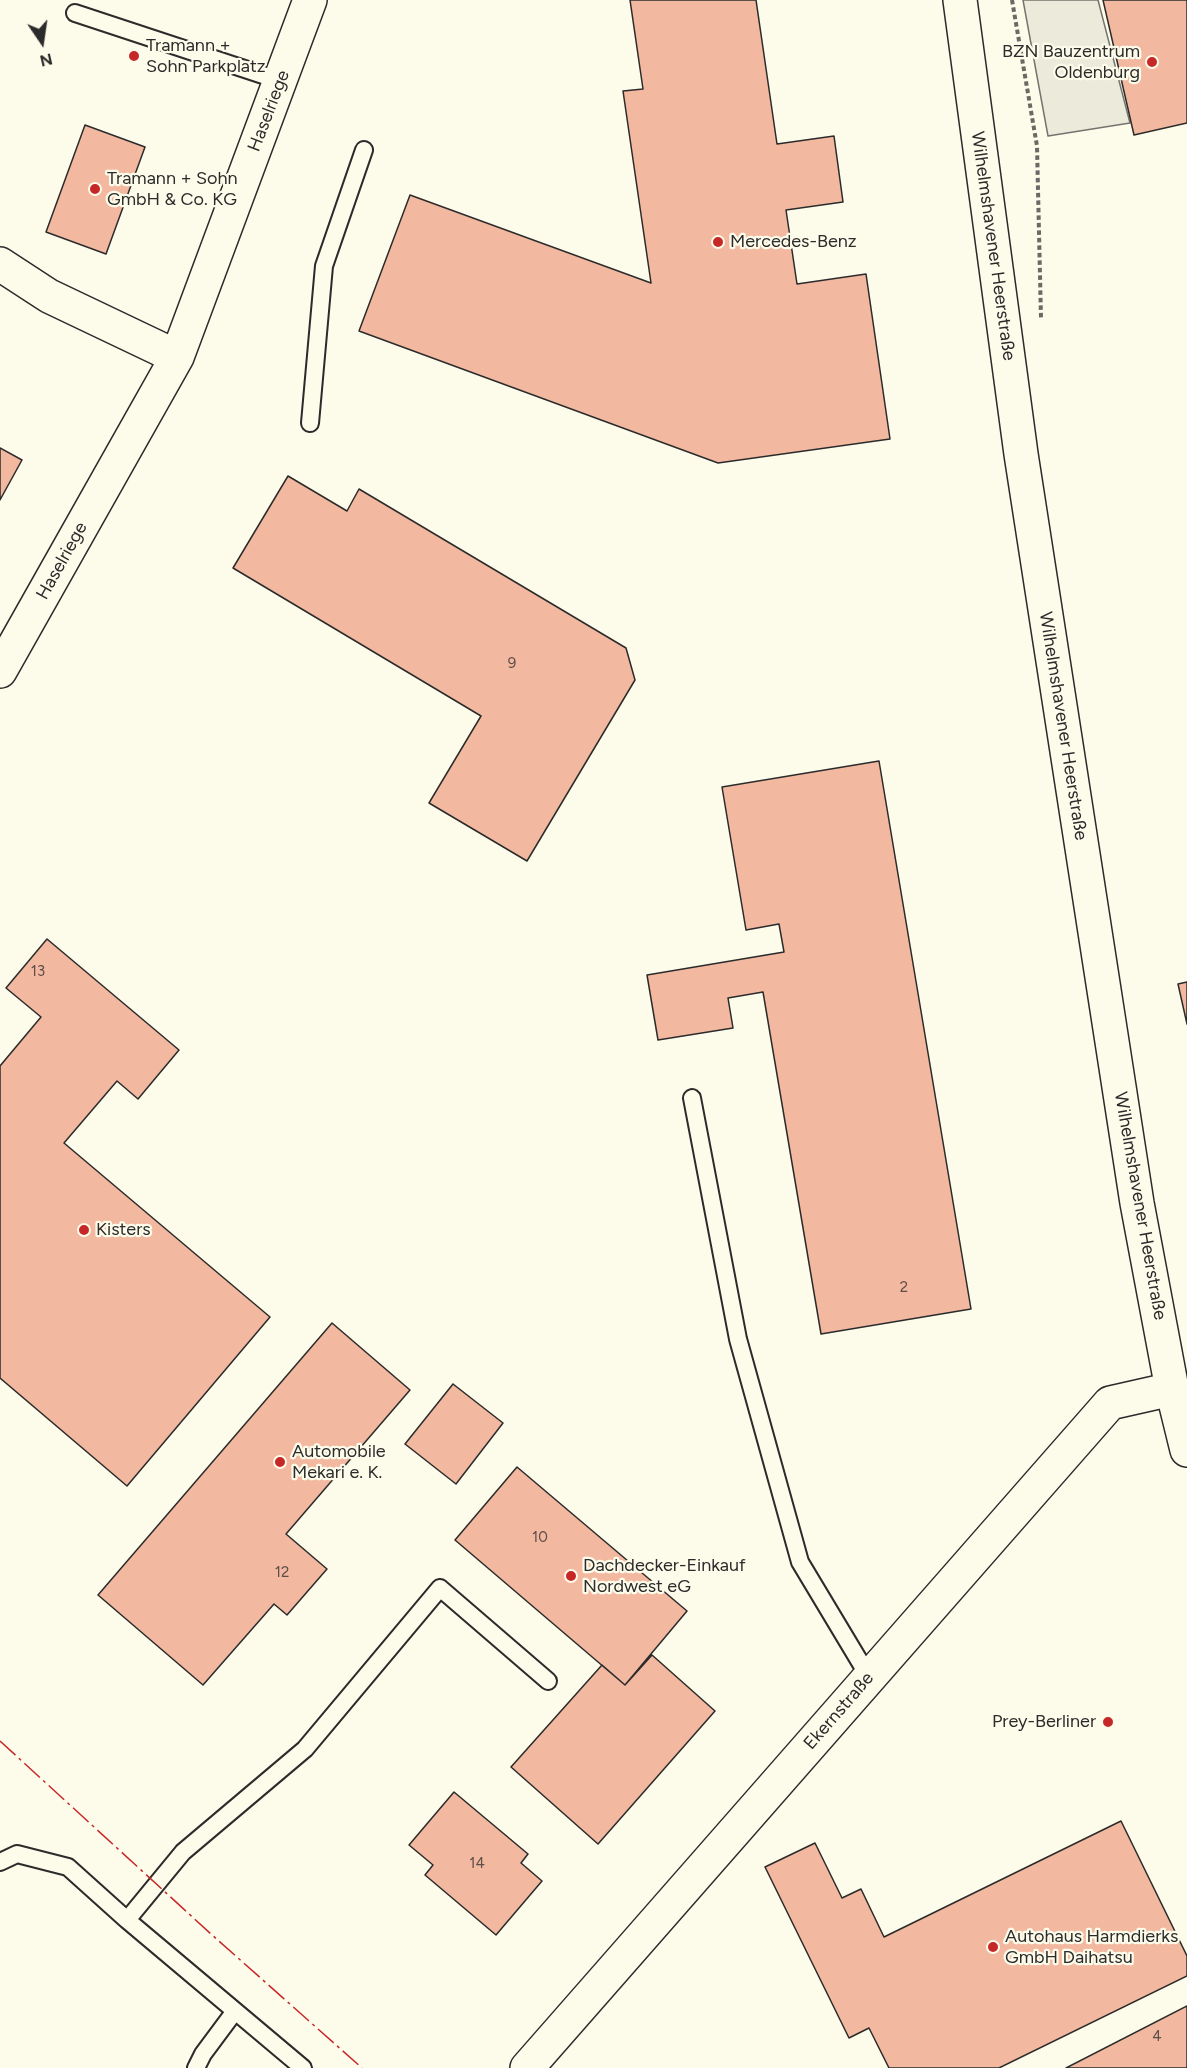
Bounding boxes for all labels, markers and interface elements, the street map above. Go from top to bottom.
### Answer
north arrow [12,12,72,72]
place label: Tramann + Sohn Parkplatz [146,35,266,78]
place label: BZN Bauzentrum Oldenburg [1002,41,1140,84]
text: N [38,49,54,71]
marker: Tramann + Sohn Parkplatz [127,49,141,63]
marker: BZN Bauzentrum Oldenburg [1145,55,1159,69]
street label: Haselriege [244,67,294,155]
street label: Wilhelmshavener Heerstraße [966,130,1020,362]
place label: Tramann + Sohn GmbH & Co. KG [107,168,238,210]
marker: Tramann + Sohn GmbH & Co. KG [88,182,102,196]
place label: Mercedes-Benz [730,231,857,253]
marker: Mercedes-Benz [711,235,725,249]
street label: Haselriege [32,518,92,604]
street label: Wilhelmshavener Heerstraße [1034,610,1092,842]
house number: 9 [508,655,516,673]
house number: 13 [31,963,45,981]
street label: Wilhelmshavener Heerstraße [1109,1090,1171,1322]
place label: Kisters [96,1219,151,1241]
marker: Kisters [77,1223,91,1237]
house number: 2 [900,1279,908,1297]
place label: Automobile Mekari e. K. [292,1441,386,1484]
marker: Automobile Mekari e. K. [273,1455,287,1469]
house number: 10 [532,1529,548,1547]
place label: Dachdecker-Einkauf Nordwest eG [583,1555,746,1598]
house number: 12 [275,1564,289,1582]
marker: Dachdecker-Einkauf Nordwest eG [564,1569,578,1583]
street label: Ekernstraße [799,1668,879,1754]
place label: Prey-Berliner [992,1711,1096,1733]
marker: Prey-Berliner [1101,1715,1115,1729]
house number: 14 [469,1855,485,1873]
place label: Autohaus Harmdierks GmbH Daihatsu [1005,1926,1178,1968]
marker: Autohaus Harmdierks GmbH Daihatsu [986,1940,1000,1954]
house number: 4 [1152,2028,1162,2046]

